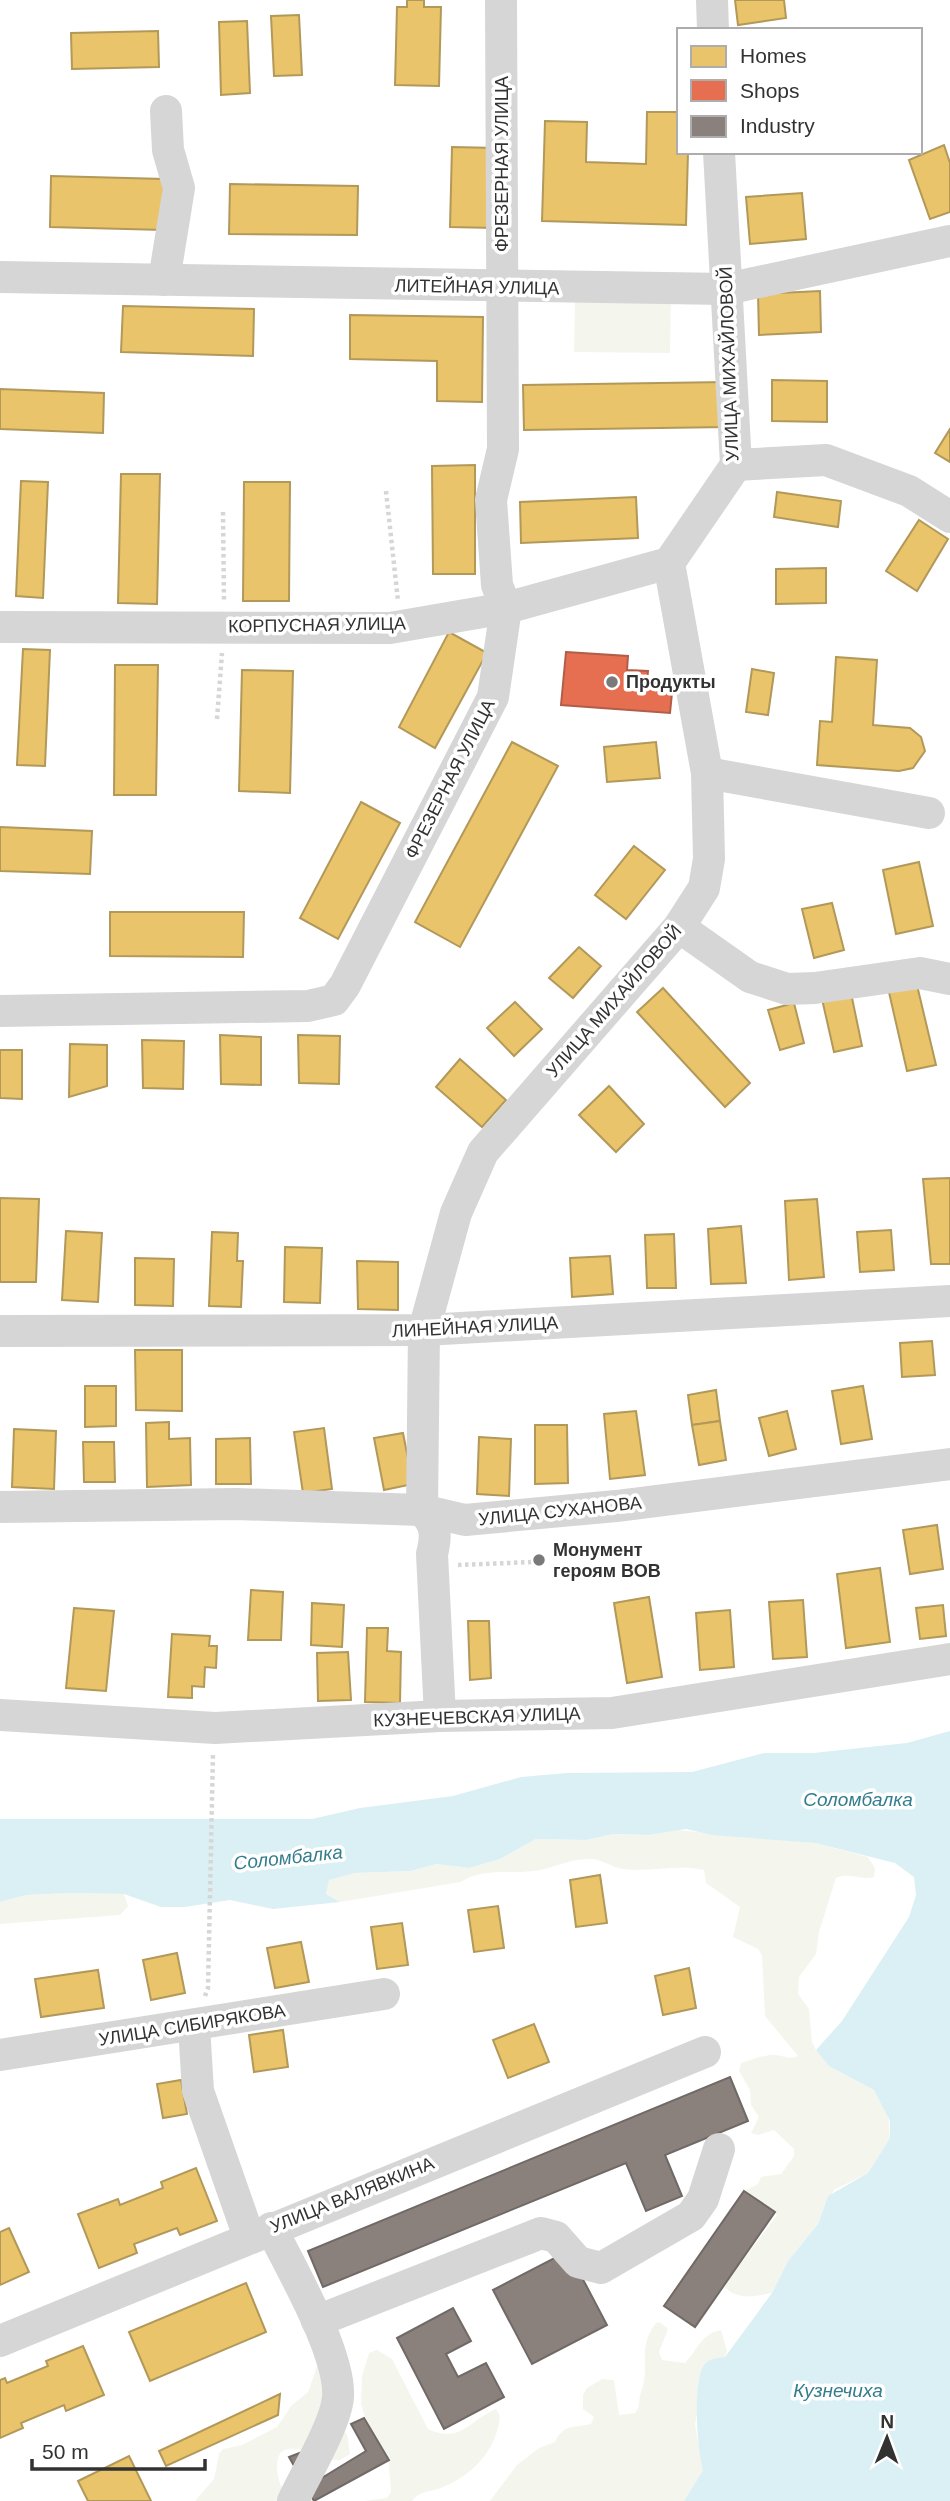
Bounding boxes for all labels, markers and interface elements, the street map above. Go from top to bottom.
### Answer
legend [677,28,922,154]
text: Homes [740,44,807,67]
street label: ФРЕЗЕРНАЯ УЛИЦА [492,76,512,252]
text: Shops [740,79,800,102]
text: Industry [740,114,815,137]
street label: УЛИЦА МИХАЙЛОВОЙ [715,266,742,462]
street label: ЛИТЕЙНАЯ УЛИЦА [395,275,559,298]
street label: КОРПУСНАЯ УЛИЦА [228,613,406,637]
place label: Продукты [626,672,716,692]
marker: Продукты [604,674,620,690]
street label: ФРЕЗЕРНАЯ УЛИЦА [401,696,499,862]
street label: УЛИЦА МИХАЙЛОВОЙ [542,920,685,1081]
street label: ЛИНЕЙНАЯ УЛИЦА [391,1312,559,1341]
street label: УЛИЦА СУХАНОВА [477,1492,643,1530]
place label: Монумент героям ВОВ [553,1540,661,1581]
marker: Монумент героям ВОВ [531,1552,547,1568]
street label: КУЗНЕЧЕВСКАЯ УЛИЦА [373,1703,581,1731]
water label: Соломбалка [803,1789,913,1810]
water label: Соломбалка [233,1841,344,1874]
street label: УЛИЦА СИБИРЯКОВА [97,2000,287,2050]
street label: УЛИЦА ВАЛЯВКИНА [267,2153,437,2237]
water label: Кузнечиха [793,2380,883,2401]
north arrow [852,2403,922,2473]
text: N [880,2411,894,2432]
scale bar [32,2428,205,2472]
text: 50 m [42,2440,89,2463]

